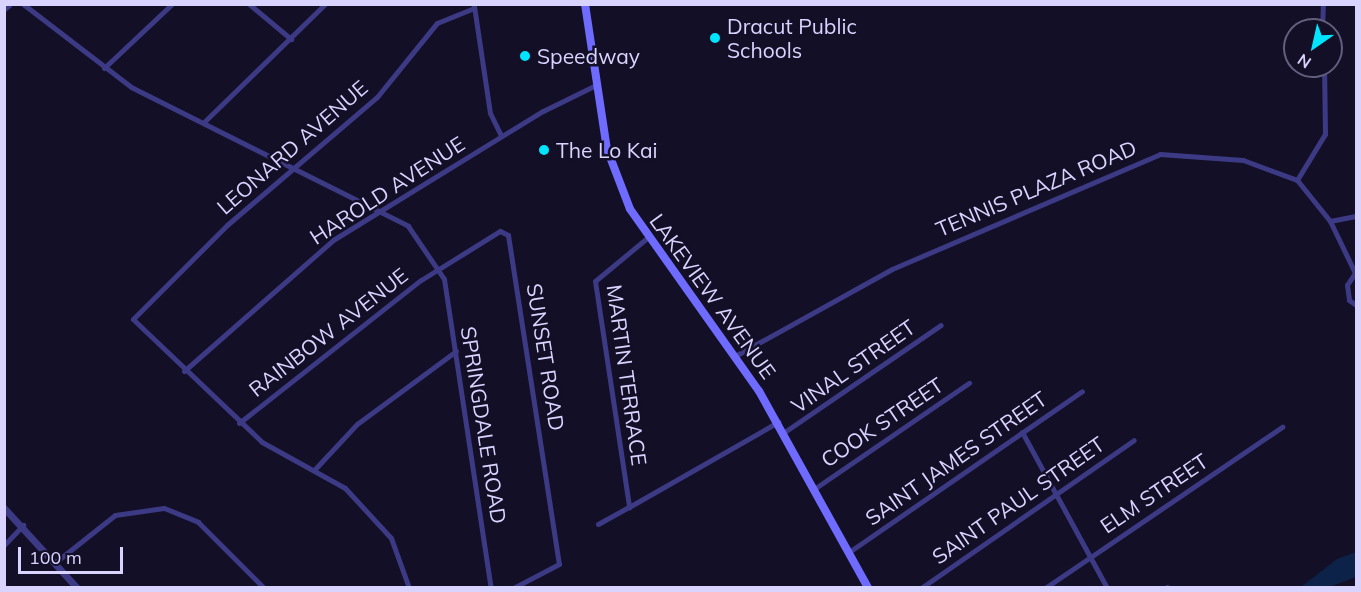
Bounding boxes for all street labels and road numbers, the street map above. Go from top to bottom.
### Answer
street label: LEONARD AVENUE [212,75,372,219]
street label: HAROLD AVENUE [305,131,469,249]
street label: TENNIS PLAZA ROAD [932,134,1140,242]
street label: LAKEVIEW AVENUE [645,209,781,383]
street label: RAINBOW AVENUE [244,262,412,402]
street label: SUNSET ROAD [522,281,570,433]
street label: MARTIN TERRACE [602,283,652,467]
street label: VINAL STREET [786,314,920,418]
street label: SPRINGDALE ROAD [456,325,512,525]
street label: COOK STREET [816,372,948,472]
street label: SAINT JAMES STREET [860,386,1052,530]
street label: SAINT PAUL STREET [927,431,1109,569]
street label: ELM STREET [1095,448,1213,538]

